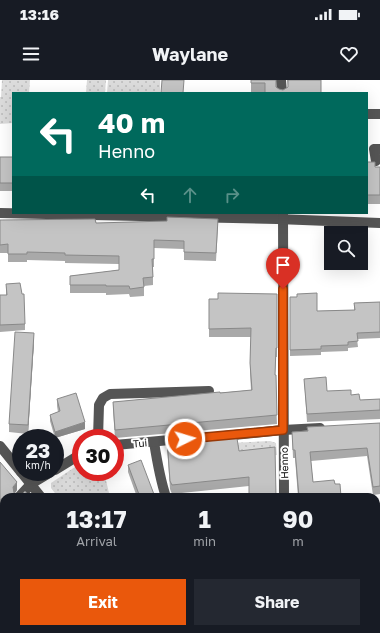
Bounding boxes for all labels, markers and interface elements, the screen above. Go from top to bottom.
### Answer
text: 13:16 [20,5,59,23]
icon: menu [20,43,42,65]
text: Waylane [152,43,228,65]
icon: heart [338,43,360,65]
text: 40 m [98,106,165,139]
icon: left [32,108,84,160]
text: Henno [98,140,155,162]
icon: left [137,184,159,206]
icon: ahead [179,184,201,206]
icon: right [221,184,243,206]
map controls [324,226,368,270]
button: search [324,226,368,270]
pin [266,248,300,289]
icon: arrive [272,254,294,276]
position arrow [164,418,206,460]
speed limit sign: 30 [72,429,124,481]
street label: Tui [132,436,148,450]
text: 23 [26,438,50,462]
street label: Henno [278,447,290,479]
text: km/h [25,459,51,471]
text: 13:17 [67,504,127,533]
text: 1 [198,504,211,533]
text: 90 [283,504,313,533]
text: Arrival [76,533,117,549]
text: min [193,533,216,549]
text: m [292,533,304,549]
button: Exit [20,579,186,625]
button: Share [194,579,360,625]

